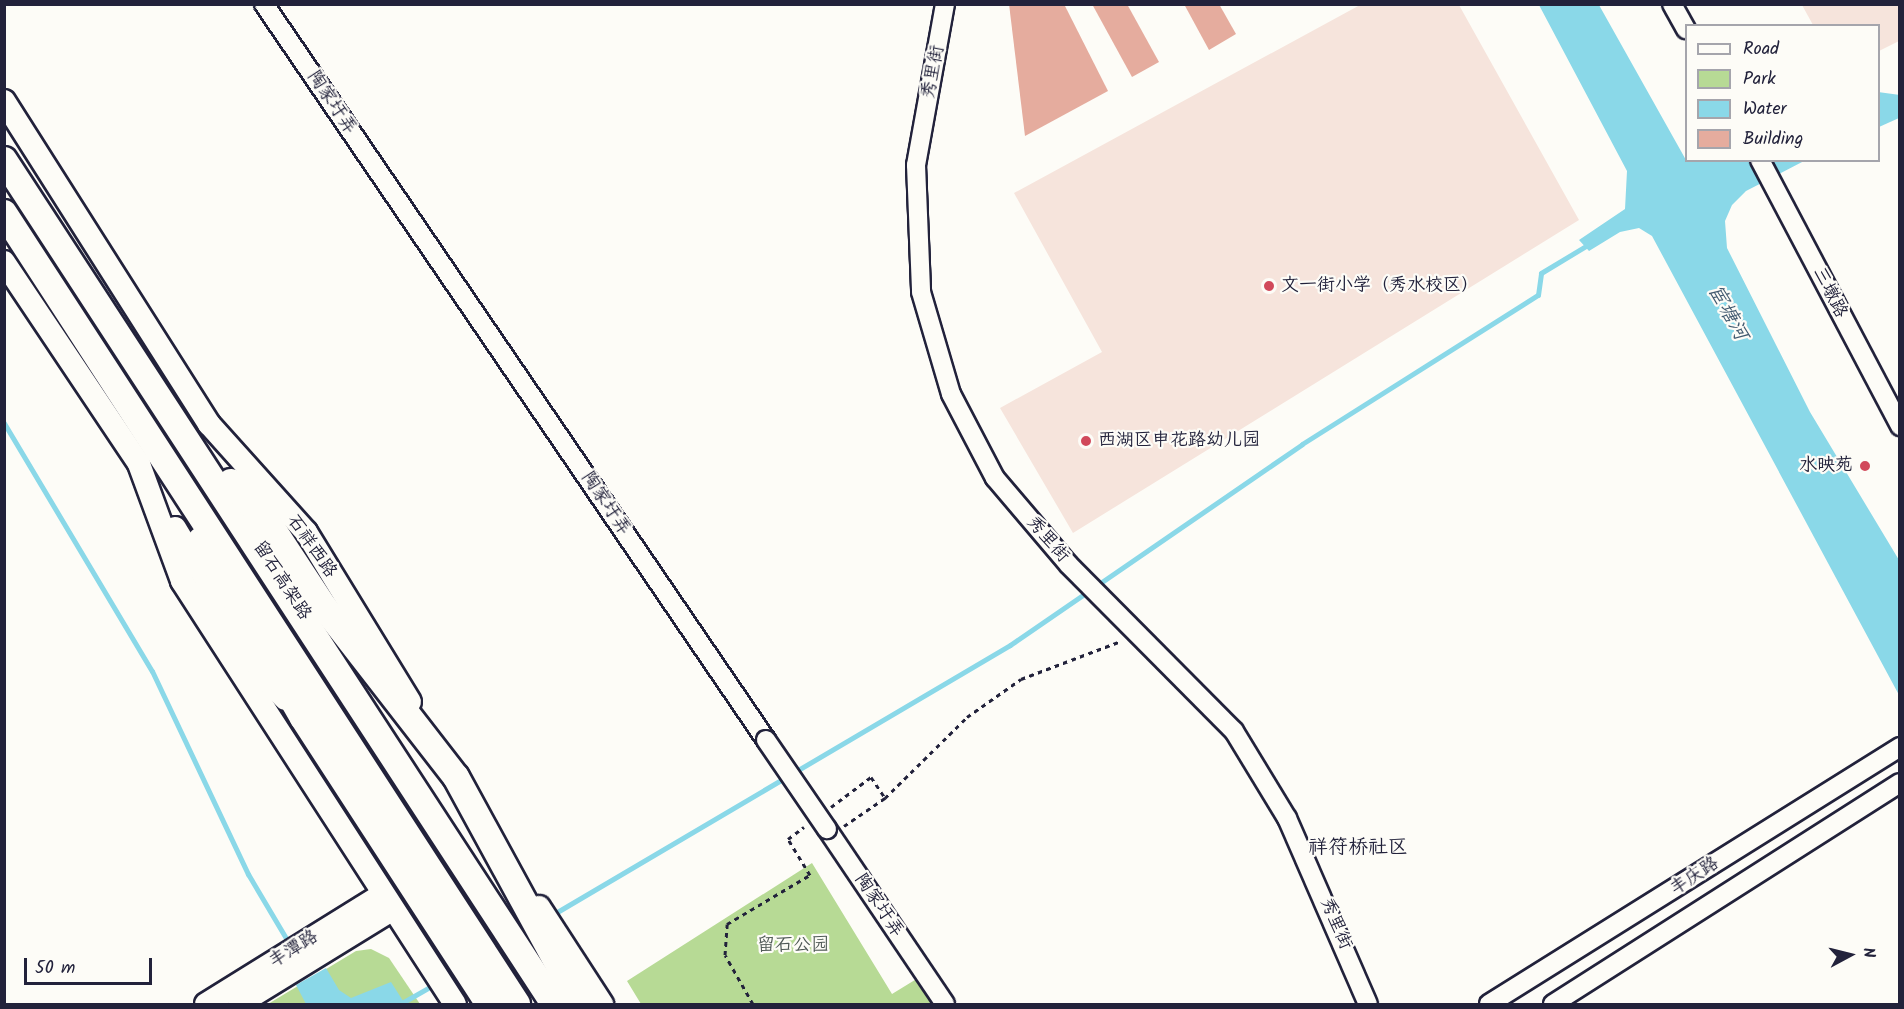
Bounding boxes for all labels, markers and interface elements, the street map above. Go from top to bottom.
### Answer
legend [1685,24,1880,162]
text: Road [1743,35,1779,64]
street label: 秀里街 [918,43,950,101]
text: Park [1743,65,1776,94]
street label: 陶家圩弄 [302,67,360,139]
text: Water [1743,95,1787,124]
text: Building [1743,125,1803,154]
street label: 三墩路 [1807,264,1851,322]
place label: 文一街小学（秀水校区） [1281,275,1479,297]
marker: 文一街小学（秀水校区） [1262,279,1276,293]
water label: 宦塘河 [1702,281,1752,345]
place label: 西湖区申花路幼儿园 [1098,430,1260,452]
marker: 西湖区申花路幼儿园 [1079,434,1093,448]
place label: 水映苑 [1799,455,1853,477]
marker: 水映苑 [1858,459,1872,473]
street label: 陶家圩弄 [576,468,634,540]
street label: 石祥西路 [282,511,340,583]
street label: 秀里街 [1021,513,1073,567]
street label: 留石高架路 [247,537,315,625]
district label: 祥符桥社区 [1308,836,1408,860]
street label: 丰庆路 [1666,853,1724,901]
street label: 陶家圩弄 [849,870,907,942]
street label: 秀里街 [1315,895,1355,953]
north arrow [1820,925,1880,985]
street label: 丰潭路 [265,927,323,973]
park label: 留石公园 [757,935,829,957]
scale bar [27,946,154,984]
text: N [1855,946,1881,959]
text: 50 m [35,954,75,983]

